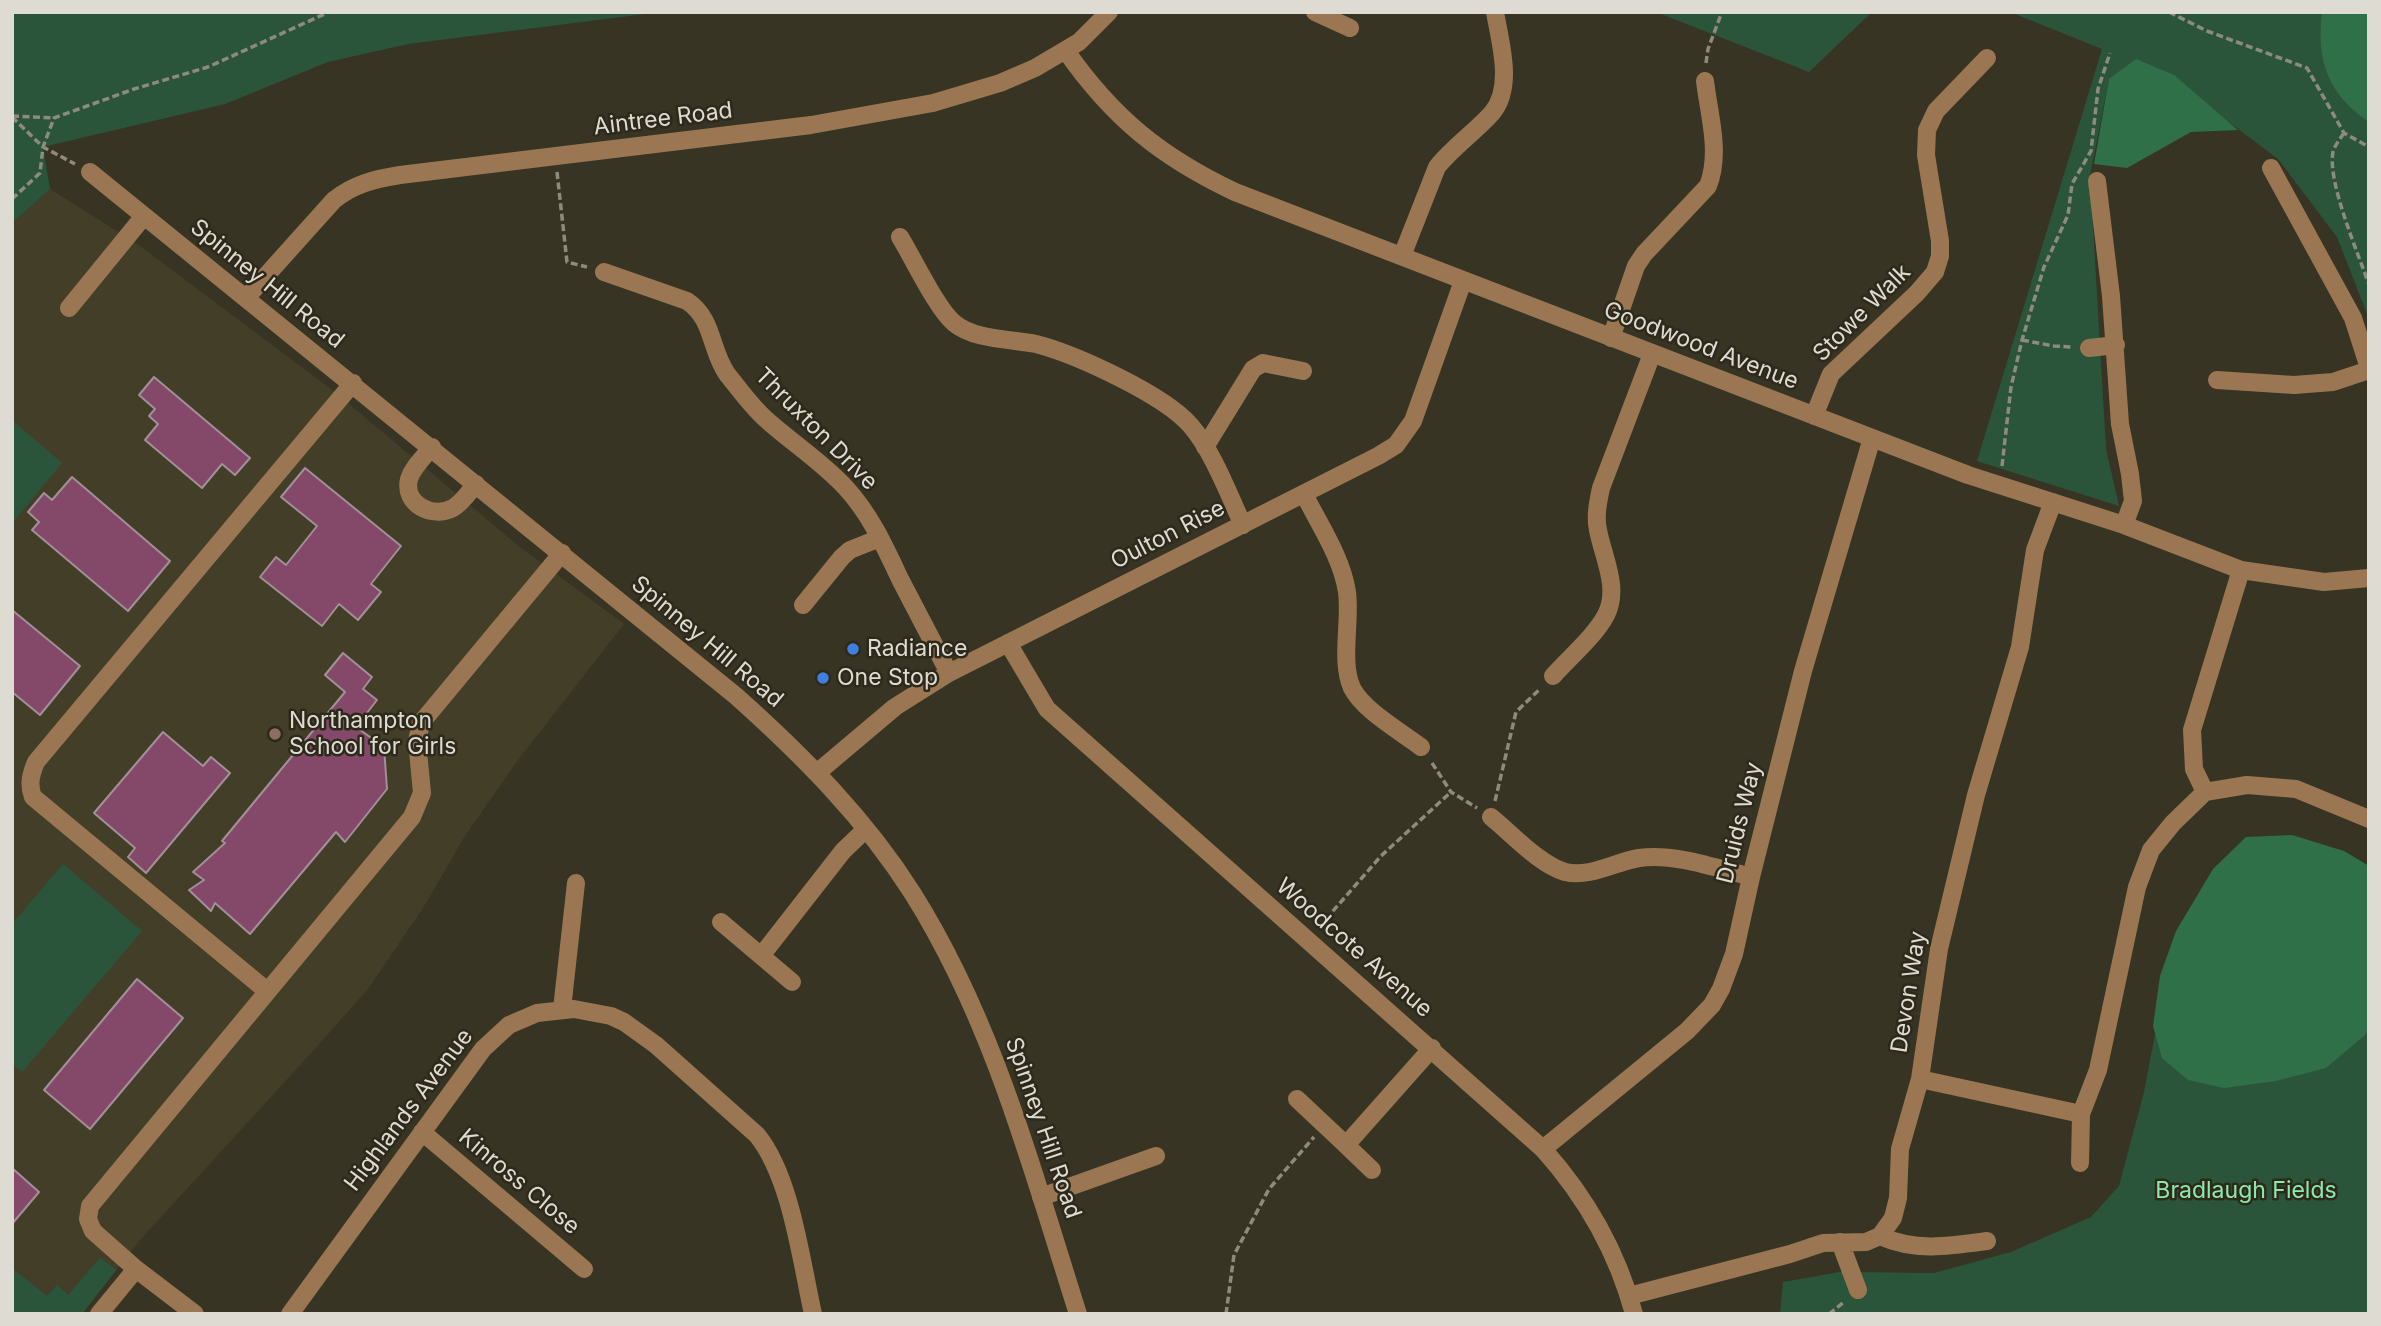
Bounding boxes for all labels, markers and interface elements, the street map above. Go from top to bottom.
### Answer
street label: Aintree Road [592,97,734,141]
street label: Spinney Hill Road [185,214,349,354]
street label: Stowe Walk [1808,259,1916,367]
street label: Goodwood Avenue [1600,296,1802,396]
street label: Thruxton Drive [749,362,883,496]
street label: Oulton Rise [1106,495,1230,575]
street label: Spinney Hill Road [625,570,789,714]
place label: Radiance [867,635,967,663]
marker: Radiance [845,641,861,657]
place label: One Stop [837,664,938,692]
marker: One Stop [815,670,831,686]
place label: Northampton School for Girls [289,707,456,761]
marker: Northampton School for Girls [267,726,283,742]
street label: Druids Way [1712,759,1768,887]
street label: Woodcote Avenue [1270,873,1438,1023]
street label: Devon Way [1886,929,1932,1055]
street label: Highlands Avenue [339,1023,479,1197]
street label: Spinney Hill Road [999,1034,1087,1222]
street label: Kinross Close [453,1123,585,1241]
park label: Bradlaugh Fields [2155,1177,2337,1205]

